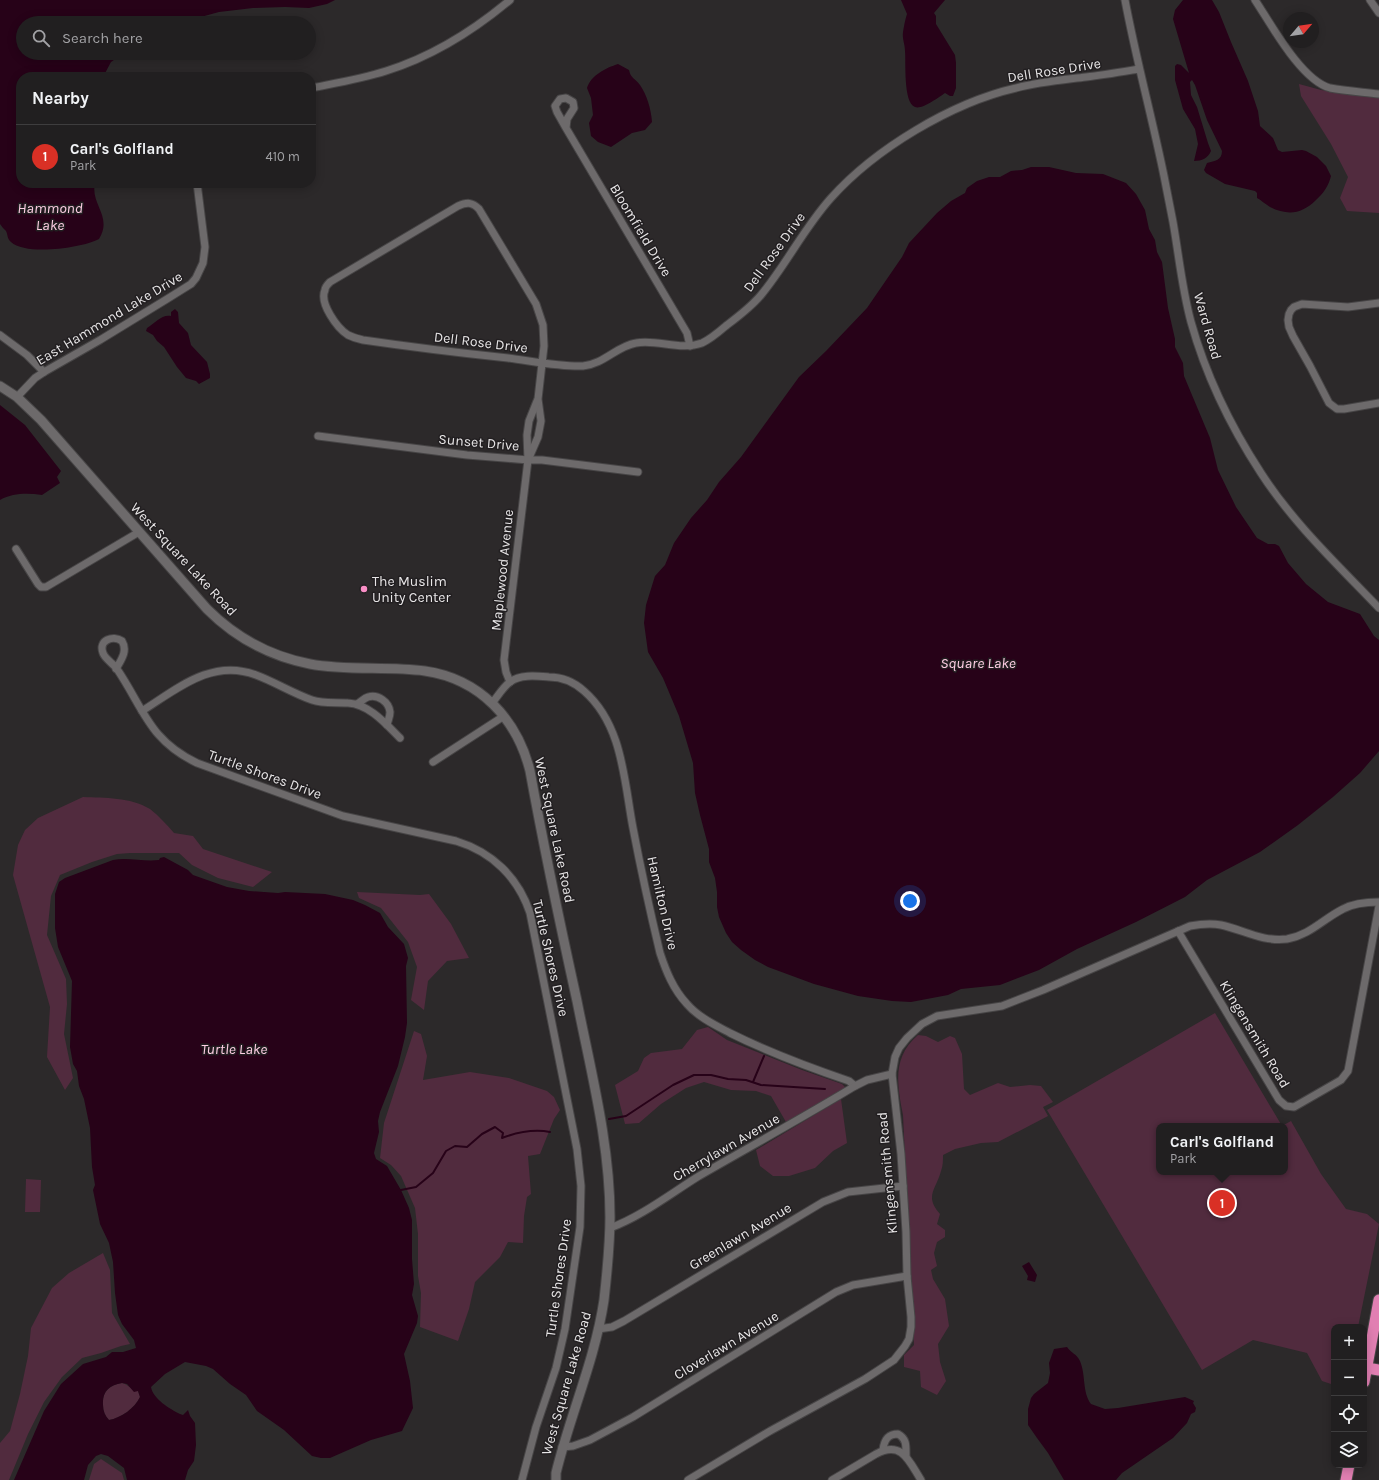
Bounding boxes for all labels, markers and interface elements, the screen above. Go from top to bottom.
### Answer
north arrow [1283,12,1319,48]
search box [16,16,316,60]
icon: search [30,27,52,49]
text: Search here [62,29,143,47]
street label: Dell Rose Drive [1006,55,1102,86]
text: Nearby [32,88,89,108]
text: Carl's Golfland [70,140,174,158]
text: 1 [43,149,47,164]
text: 410 m [265,149,300,164]
text: Park [70,158,96,173]
street label: Bloomfield Drive [606,181,675,280]
water label: Hammond Lake [17,199,83,234]
street label: Dell Rose Drive [740,209,809,295]
street label: East Hammond Lake Drive [33,268,186,369]
street label: Ward Road [1190,291,1225,361]
street label: Dell Rose Drive [433,328,529,357]
street label: Sunset Drive [438,430,520,455]
street label: West Square Lake Road [127,499,240,619]
street label: Maplewood Avenue [488,508,517,632]
place label: The Muslim Unity Center [372,573,452,606]
marker: The Muslim Unity Center [359,584,369,594]
water label: Square Lake [940,654,1016,672]
street label: Turtle Shores Drive [206,746,324,803]
street label: West Square Lake Road [531,756,578,904]
street label: Hamilton Drive [643,855,682,952]
your location [900,891,920,911]
street label: Turtle Shores Drive [529,898,572,1018]
street label: Klingensmith Road [1216,977,1293,1091]
water label: Turtle Lake [201,1040,267,1058]
street label: Cherrylawn Avenue [670,1110,783,1185]
street label: Klingensmith Road [874,1111,901,1235]
popup [1156,1123,1288,1175]
text: Carl's Golfland [1170,1133,1274,1151]
text: Park [1170,1151,1197,1166]
pin: 1 [1209,1188,1235,1218]
street label: Greenlawn Avenue [686,1199,795,1274]
street label: Turtle Shores Drive [542,1218,575,1338]
street label: Cloverlawn Avenue [671,1307,782,1383]
street label: West Square Lake Road [538,1309,595,1457]
map controls [1331,1324,1367,1468]
button: + [1331,1324,1367,1360]
button: − [1331,1360,1367,1396]
button: locate [1331,1396,1367,1432]
button: layers [1331,1432,1367,1468]

